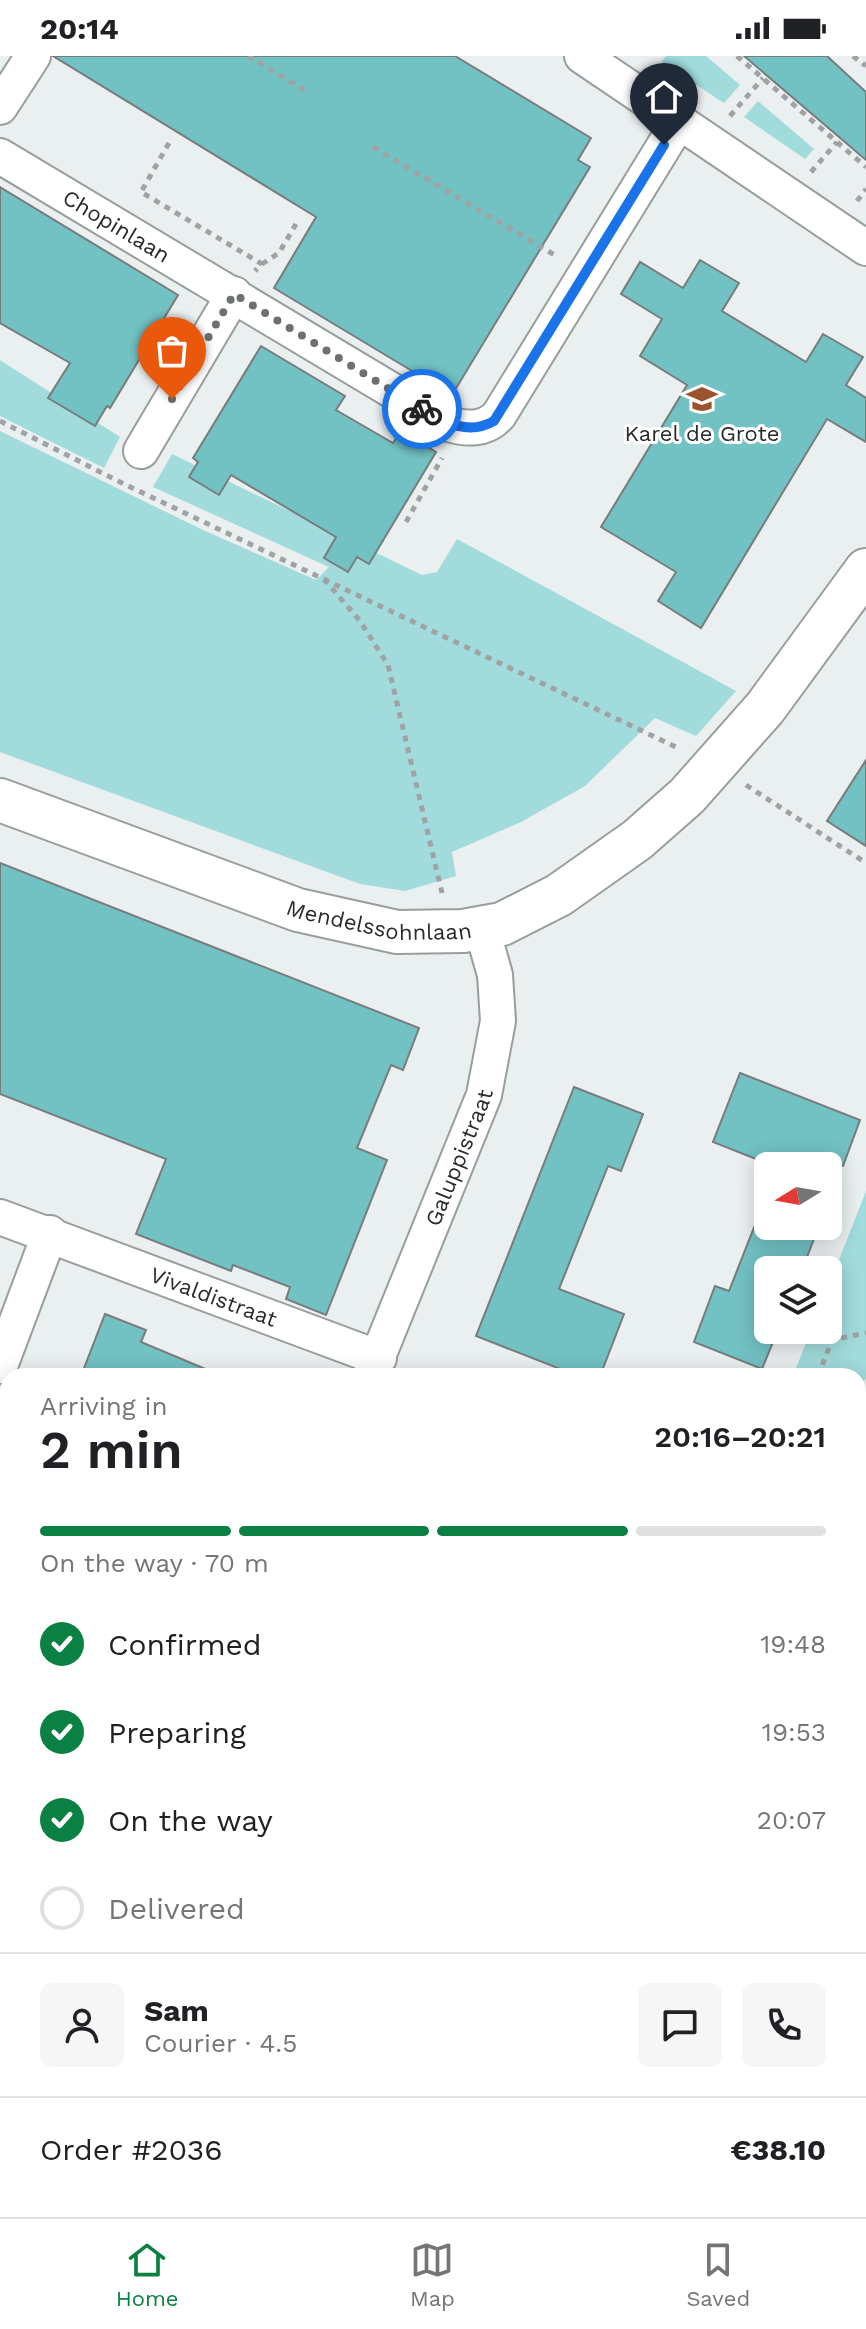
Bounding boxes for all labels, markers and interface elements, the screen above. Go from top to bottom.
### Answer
text: 20:14 [40,11,119,46]
pin [630,63,698,145]
icon: home [642,75,686,119]
street label: Chopinlaan [58,185,175,268]
pin [138,317,206,399]
icon: bag [150,329,194,373]
courier [382,369,462,449]
school or university icon: Karel de Grote [685,382,719,416]
icon: bike [400,387,444,431]
place label: Karel de Grote [625,421,779,446]
street label: Mendelssohnlaan [283,895,474,945]
street label: Galuppistraat [420,1087,498,1230]
north arrow [754,1152,842,1240]
map controls [754,1152,842,1344]
button: layers [754,1256,842,1344]
street label: Vivaldistraat [147,1262,280,1332]
text: Arriving in [40,1391,168,1421]
text: 20:16–20:21 [654,1419,826,1454]
text: 2 min [40,1420,183,1481]
text: On the way · 70 m [40,1548,269,1578]
icon: check [40,1622,84,1666]
text: Confirmed [108,1627,262,1662]
text: 19:48 [760,1629,826,1659]
icon: check [40,1710,84,1754]
text: Preparing [108,1715,246,1750]
text: 19:53 [762,1717,826,1747]
icon: check [40,1798,84,1842]
text: On the way [108,1803,273,1838]
text: 20:07 [757,1805,826,1835]
text: Delivered [108,1891,245,1926]
button: person [40,1983,124,2067]
button: chat [638,1983,722,2067]
button: phone [742,1983,826,2067]
text: Sam [144,1993,209,2028]
text: Courier · 4.5 [144,2028,297,2058]
text: Order #2036 [40,2132,222,2167]
text: €38.10 [730,2132,826,2167]
tab: Home [116,2238,179,2311]
tab: Map [410,2238,455,2311]
tab: Saved [686,2238,750,2311]

